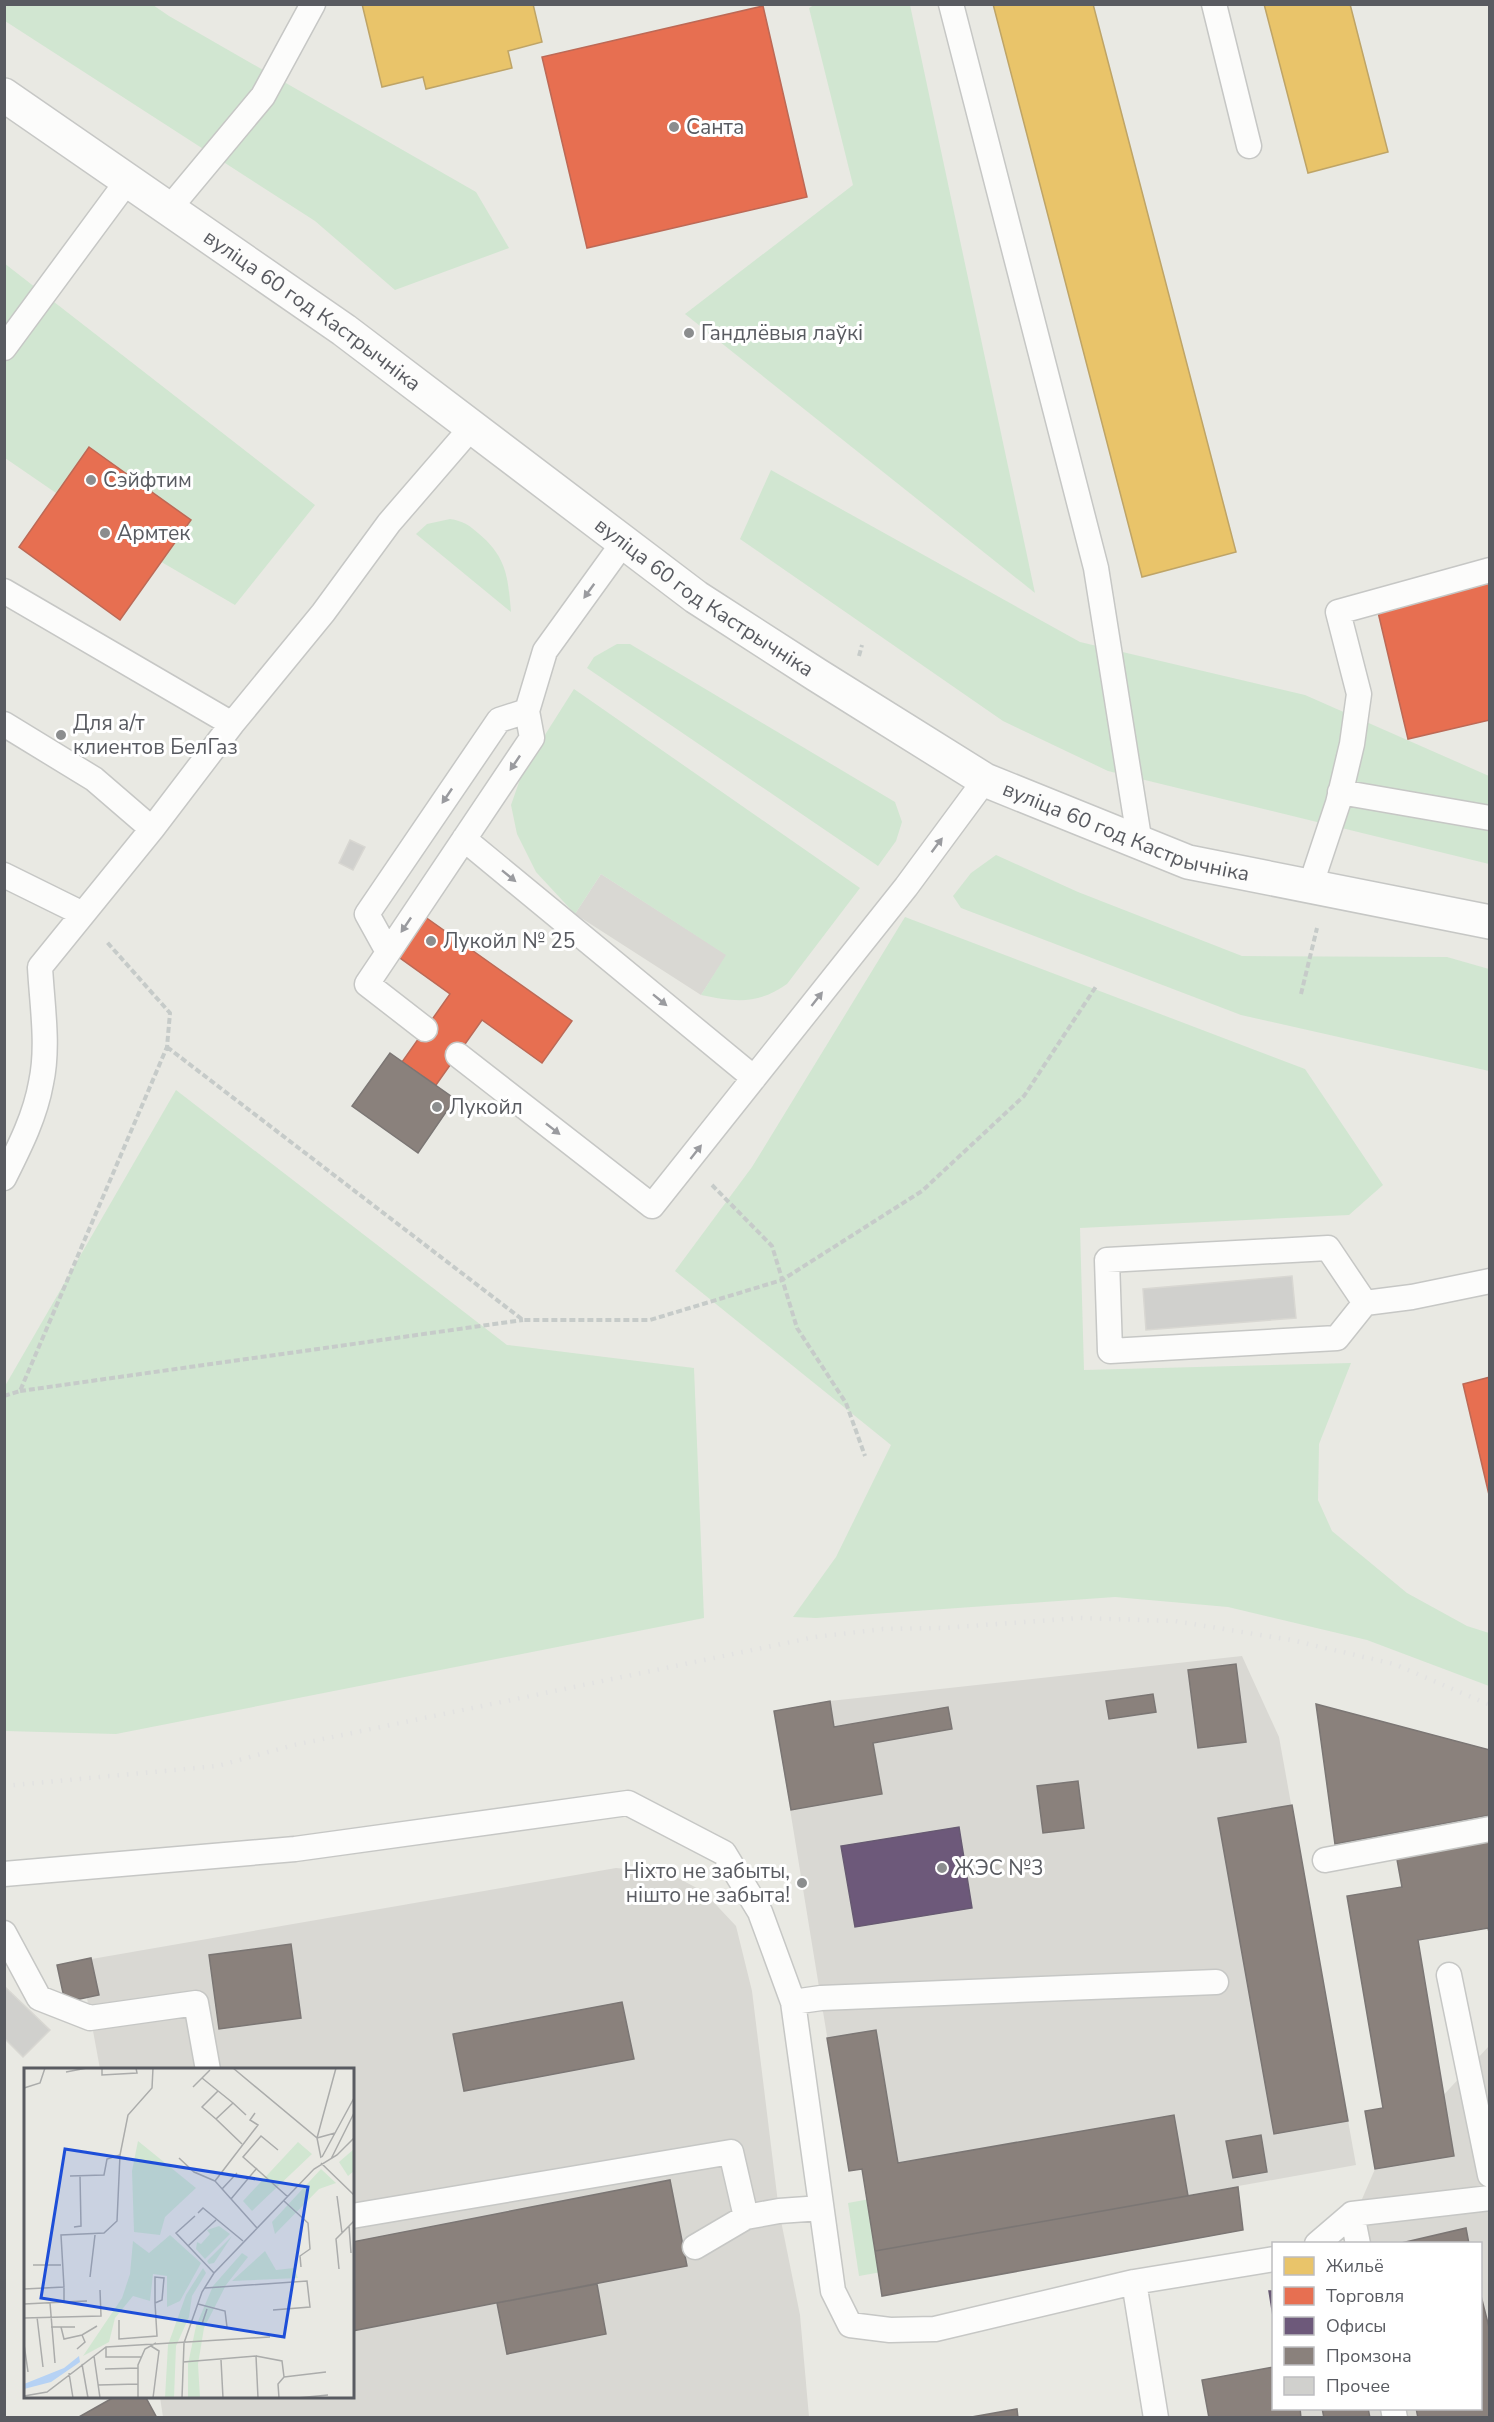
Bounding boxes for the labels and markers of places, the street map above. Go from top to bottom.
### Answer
place label: Санта [686,113,744,141]
marker: Санта [667,120,681,134]
place label: Гандлёвыя лаўкі [701,319,863,347]
marker: Гандлёвыя лаўкі [682,326,696,340]
place label: Сэйфтим [103,466,192,494]
marker: Сэйфтим [84,473,98,487]
place label: Армтек [117,519,191,547]
marker: Армтек [98,526,112,540]
place label: Для а/т клиентов БелГаз [73,709,238,761]
marker: Для а/т клиентов БелГаз [54,728,68,742]
place label: Лукойл № 25 [443,927,575,955]
marker: Лукойл № 25 [424,934,438,948]
place label: Лукойл [449,1093,523,1121]
marker: Лукойл [430,1100,444,1114]
place label: ЖЭС №3 [954,1854,1044,1882]
place label: Ніхто не забыты, нішто не забыта! [624,1857,790,1909]
marker: ЖЭС №3 [935,1861,949,1875]
marker: Ніхто не забыты, нішто не забыта! [795,1876,809,1890]

